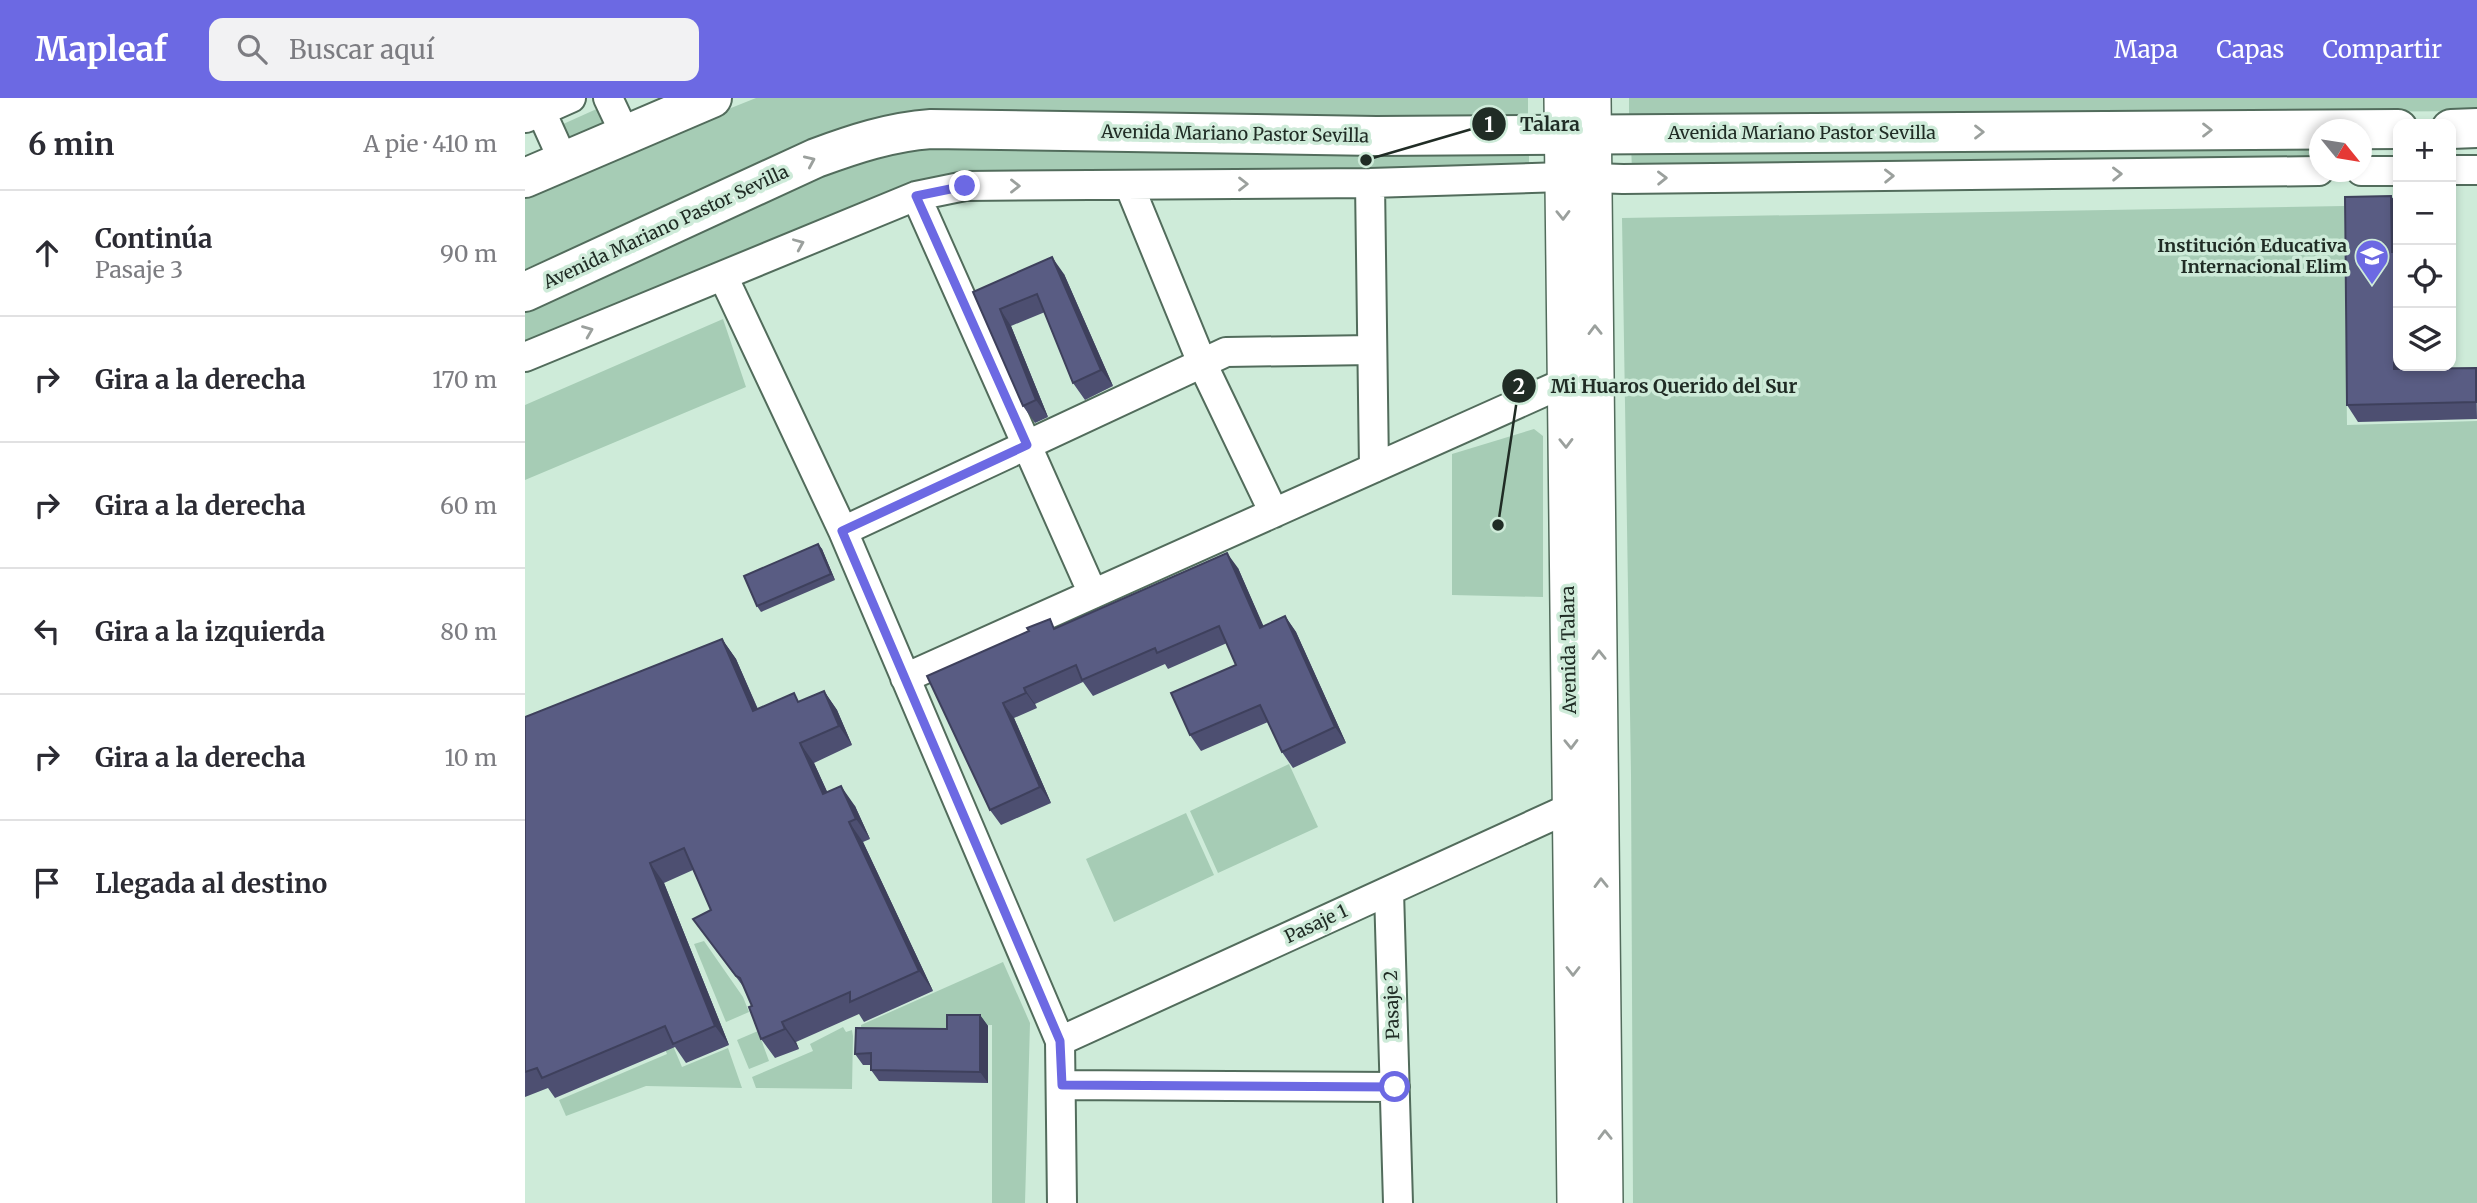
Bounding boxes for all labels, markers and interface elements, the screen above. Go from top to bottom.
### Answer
search box [209,18,699,81]
text: Mapleaf [35,29,167,70]
icon: search [233,30,271,68]
text: Buscar aquí [289,33,434,66]
text: Mapa [2114,34,2178,65]
text: Capas [2216,34,2284,65]
text: Compartir [2322,34,2442,65]
callout: Talara [1471,104,1594,144]
text: 1 [1484,111,1494,138]
text: Talara [1520,112,1580,136]
north arrow [2309,119,2372,182]
map controls [2393,119,2456,371]
button: + [2393,119,2456,182]
street label: Avenida Mariano Pastor Sevilla [1100,120,1370,147]
street label: Avenida Mariano Pastor Sevilla [1667,121,1936,144]
one-way arrow [2202,122,2213,138]
one-way arrow [1975,124,1985,140]
text: 6 min [28,125,114,163]
text: A pie · 410 m [363,129,497,158]
one-way arrow [803,156,815,170]
street label: Avenida Mariano Pastor Sevilla [539,159,792,294]
one-way arrow [2112,166,2123,181]
one-way arrow [1885,168,1895,184]
route end [949,170,980,201]
one-way arrow [1657,171,1668,186]
one-way arrow [1238,176,1249,192]
one-way arrow [1010,178,1021,193]
button: − [2393,182,2456,245]
one-way arrow [1555,210,1571,221]
text: Continúa [95,222,213,255]
icon: ahead [28,234,66,272]
place label: Institución Educativa Internacional Elim [2157,234,2347,278]
school or university icon: Institución Educativa Internacional Elim [2353,237,2391,286]
text: 90 m [440,239,497,268]
one-way arrow [792,239,804,253]
button: locate [2393,245,2456,308]
text: Pasaje 3 [95,255,183,284]
button: layers [2393,308,2456,371]
one-way arrow [1587,324,1603,335]
one-way arrow [582,325,594,339]
icon: right [28,360,66,398]
text: Gira a la derecha [95,363,306,396]
text: 170 m [432,365,497,394]
callout: Mi Huaros Querido del Sur [1501,366,1811,406]
text: 2 [1513,373,1525,400]
text: Mi Huaros Querido del Sur [1551,374,1797,398]
one-way arrow [1559,437,1574,448]
icon: right [28,486,66,524]
text: Gira a la derecha [95,489,306,522]
text: 60 m [440,491,497,520]
street label: Avenida Talara [1556,585,1581,715]
icon: left [28,612,66,650]
text: Gira a la izquierda [95,615,325,648]
text: 80 m [440,617,497,646]
one-way arrow [1591,650,1607,660]
icon: right [28,738,66,776]
one-way arrow [1563,739,1579,749]
text: Gira a la derecha [95,741,306,774]
text: 10 m [444,743,497,772]
icon: arrive [28,864,66,902]
text: Llegada al destino [95,867,327,900]
one-way arrow [1594,877,1609,888]
street label: Pasaje 1 [1281,899,1351,948]
one-way arrow [1565,966,1581,977]
street label: Pasaje 2 [1379,970,1404,1040]
route start [1379,1071,1410,1102]
one-way arrow [1597,1129,1612,1140]

